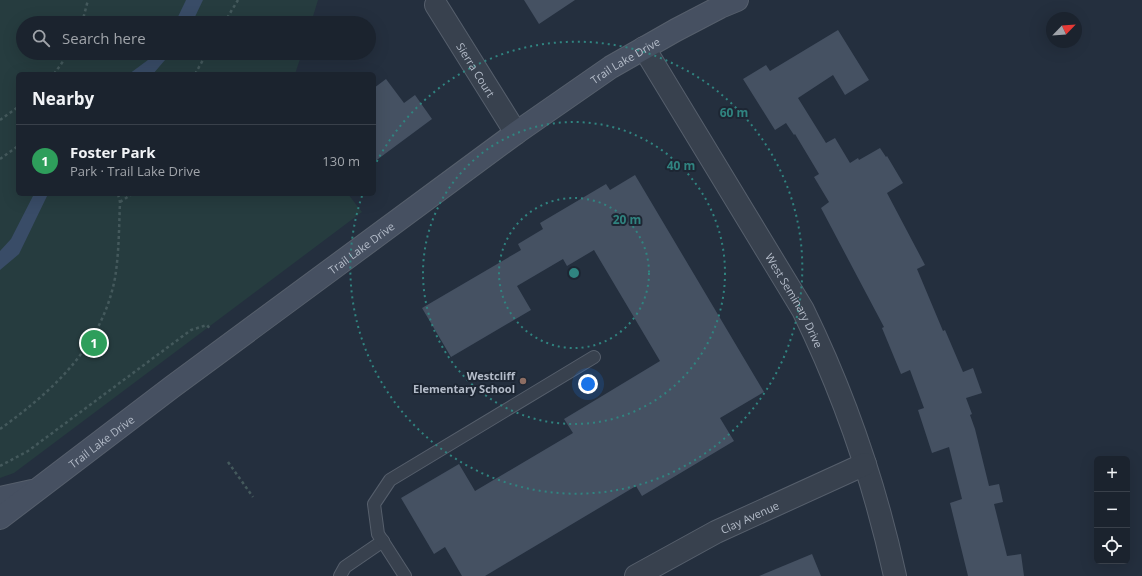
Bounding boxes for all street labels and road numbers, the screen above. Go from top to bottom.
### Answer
street label: Trail Lake Drive [587,33,662,87]
street label: Sierra Court [454,39,499,100]
street label: Trail Lake Drive [325,218,397,277]
street label: West Seminary Drive [763,250,827,350]
street label: Trail Lake Drive [65,411,137,471]
street label: Clay Avenue [718,497,781,537]

